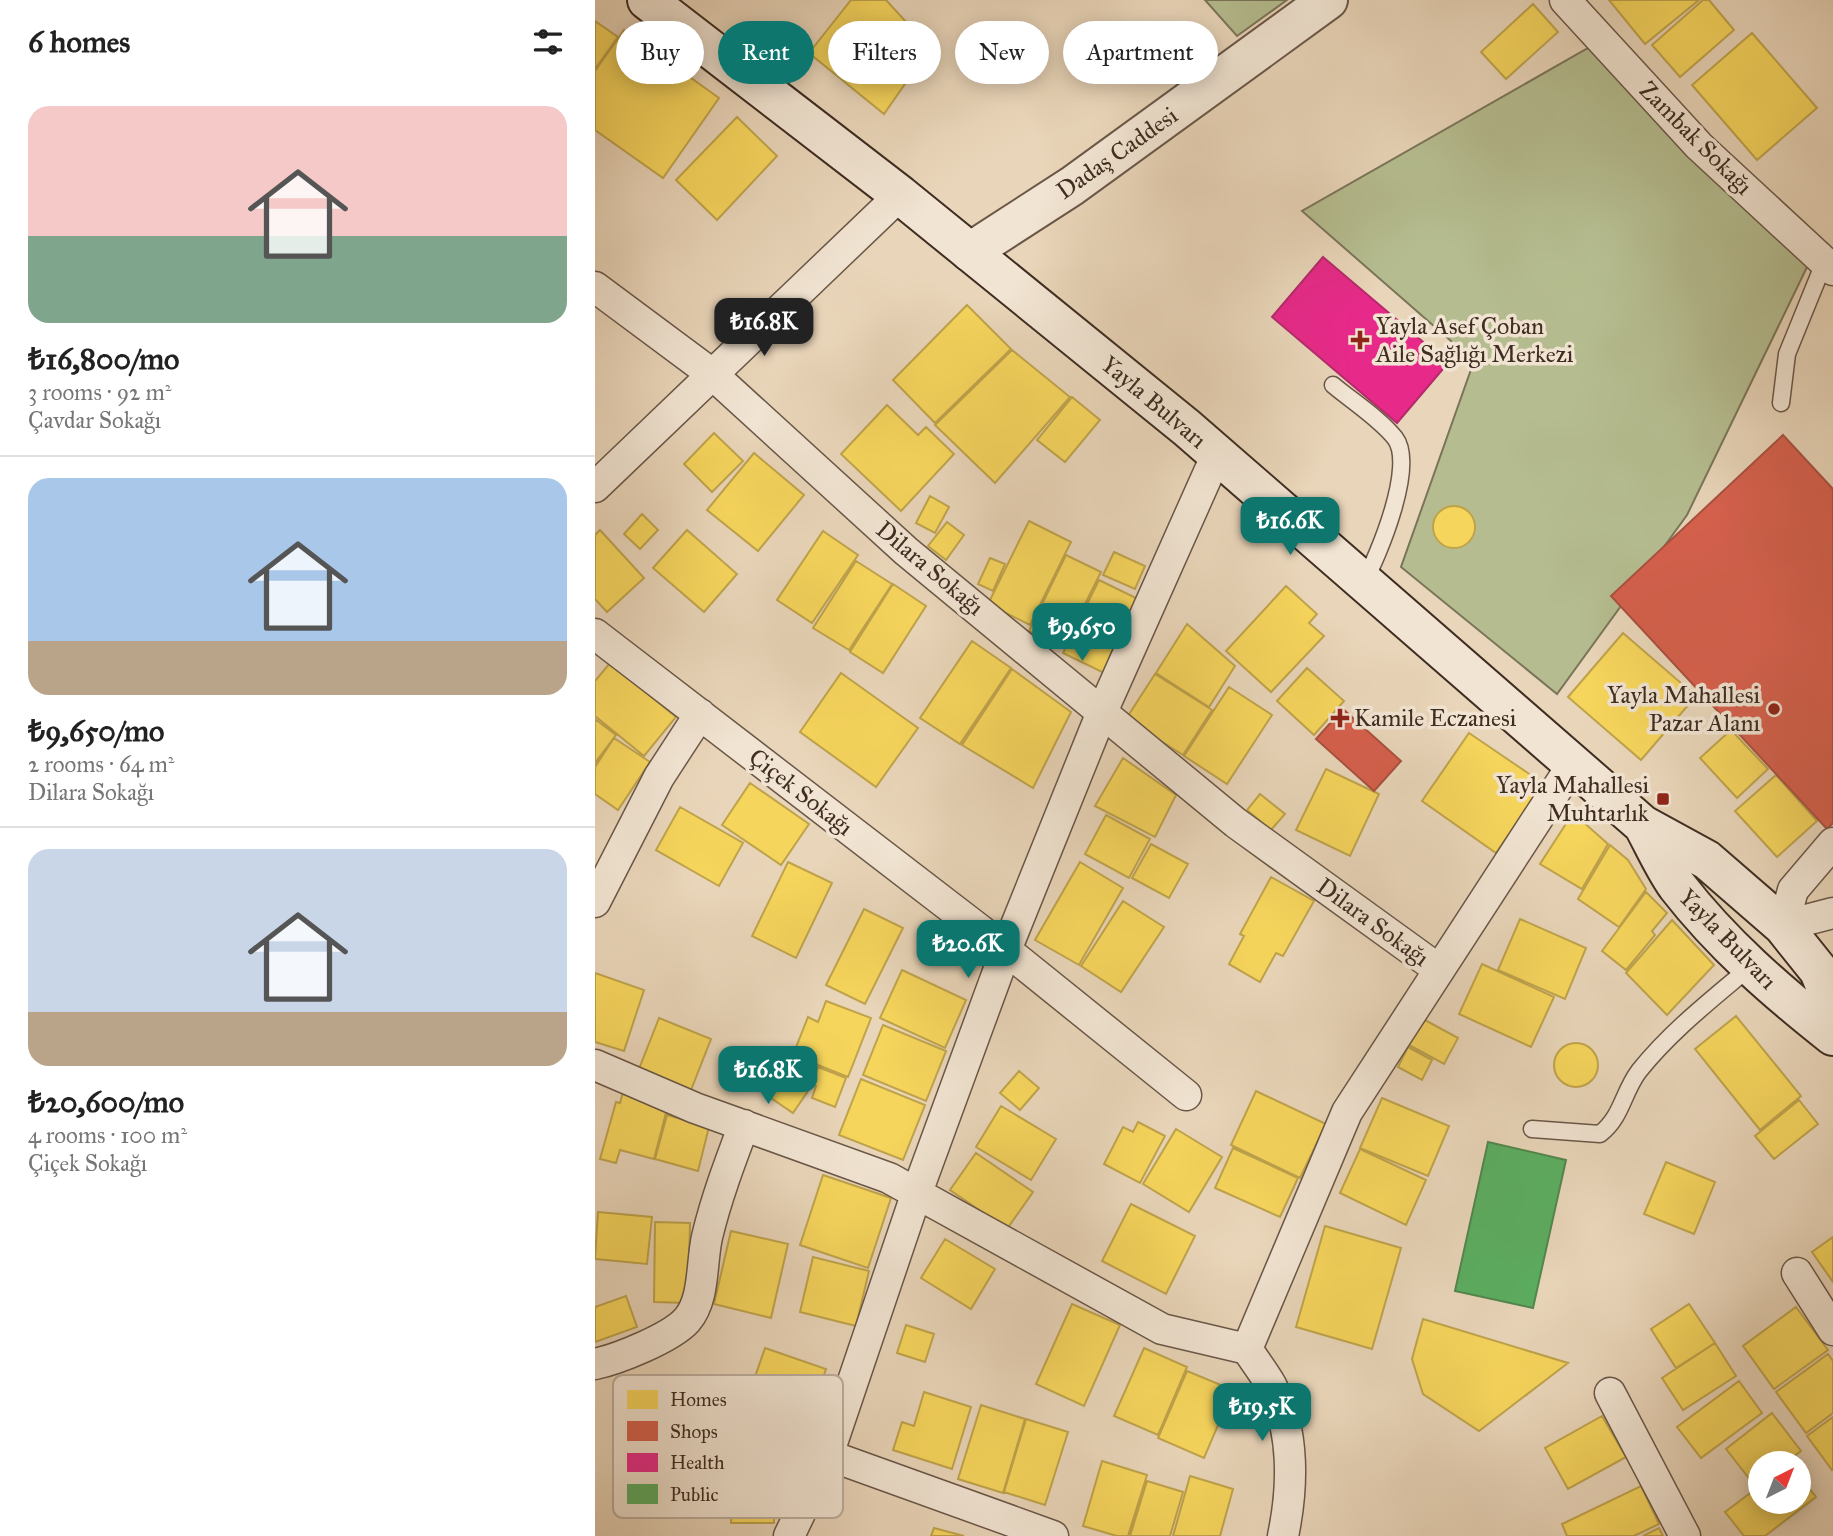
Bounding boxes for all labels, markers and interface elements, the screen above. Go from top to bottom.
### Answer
chip: Buy [616,21,704,84]
chip: Rent [718,21,814,84]
chip: Filters [828,21,941,84]
chip: New [955,21,1049,84]
chip: Apartment [1063,21,1218,84]
icon: filters [529,23,567,61]
text: 6 homes [28,24,130,60]
street label: Zambak Sokağı [1633,75,1759,201]
street label: Dadaş Caddesi [1051,100,1184,206]
icon: home [235,151,361,277]
pin: ₺16.8K [707,298,821,358]
text: ₺16.8K [730,307,798,335]
place label: Yayla Asef Çoban Aile Sağlığı Merkezi [1375,311,1574,369]
marker: Yayla Asef Çoban Aile Sağlığı Merkezi [1350,330,1370,350]
text: ₺16,800/mo [28,341,179,377]
street label: Yayla Bulvarı [1095,349,1213,455]
text: 3 rooms · 92 m² [28,378,171,406]
text: Çavdar Sokağı [28,406,161,434]
pin: ₺16.6K [1233,498,1347,557]
text: ₺16.6K [1257,506,1323,534]
street label: Dilara Sokağı [870,514,990,622]
icon: home [235,523,361,649]
pin: ₺9,650 [1025,604,1139,663]
text: ₺9,650 [1048,612,1116,640]
place label: Yayla Mahallesi Pazar Alanı [1607,680,1760,738]
marker: Yayla Mahallesi Pazar Alanı [1766,701,1782,717]
place label: Kamile Eczanesi [1354,703,1517,733]
marker: Kamile Eczanesi [1332,710,1348,726]
text: ₺9,650/mo [28,713,164,749]
street label: Çiçek Sokağı [743,742,859,842]
text: 2 rooms · 64 m² [28,750,174,778]
place label: Yayla Mahallesi Muhtarlık [1496,770,1650,828]
text: Dilara Sokağı [28,778,154,806]
marker: Yayla Mahallesi Muhtarlık [1655,791,1671,807]
street label: Dilara Sokağı [1311,871,1435,973]
street label: Yayla Bulvarı [1673,882,1784,996]
icon: home [235,894,361,1020]
pin: ₺20.6K [911,920,1025,980]
text: ₺20.6K [933,929,1003,957]
pin: ₺16.8K [711,1046,825,1106]
text: ₺16.8K [734,1055,802,1083]
text: ₺20,600/mo [28,1084,184,1120]
text: 4 rooms · 100 m² [28,1121,187,1149]
text: Çiçek Sokağı [28,1149,147,1177]
legend [613,1375,843,1518]
pin: ₺19.5K [1205,1384,1319,1443]
text: Homes [670,1388,727,1411]
text: ₺19.5K [1229,1392,1295,1420]
text: Shops [670,1420,718,1443]
text: Health [670,1451,725,1474]
north arrow [1748,1451,1811,1514]
map controls [1748,1451,1811,1514]
text: Public [670,1483,718,1506]

